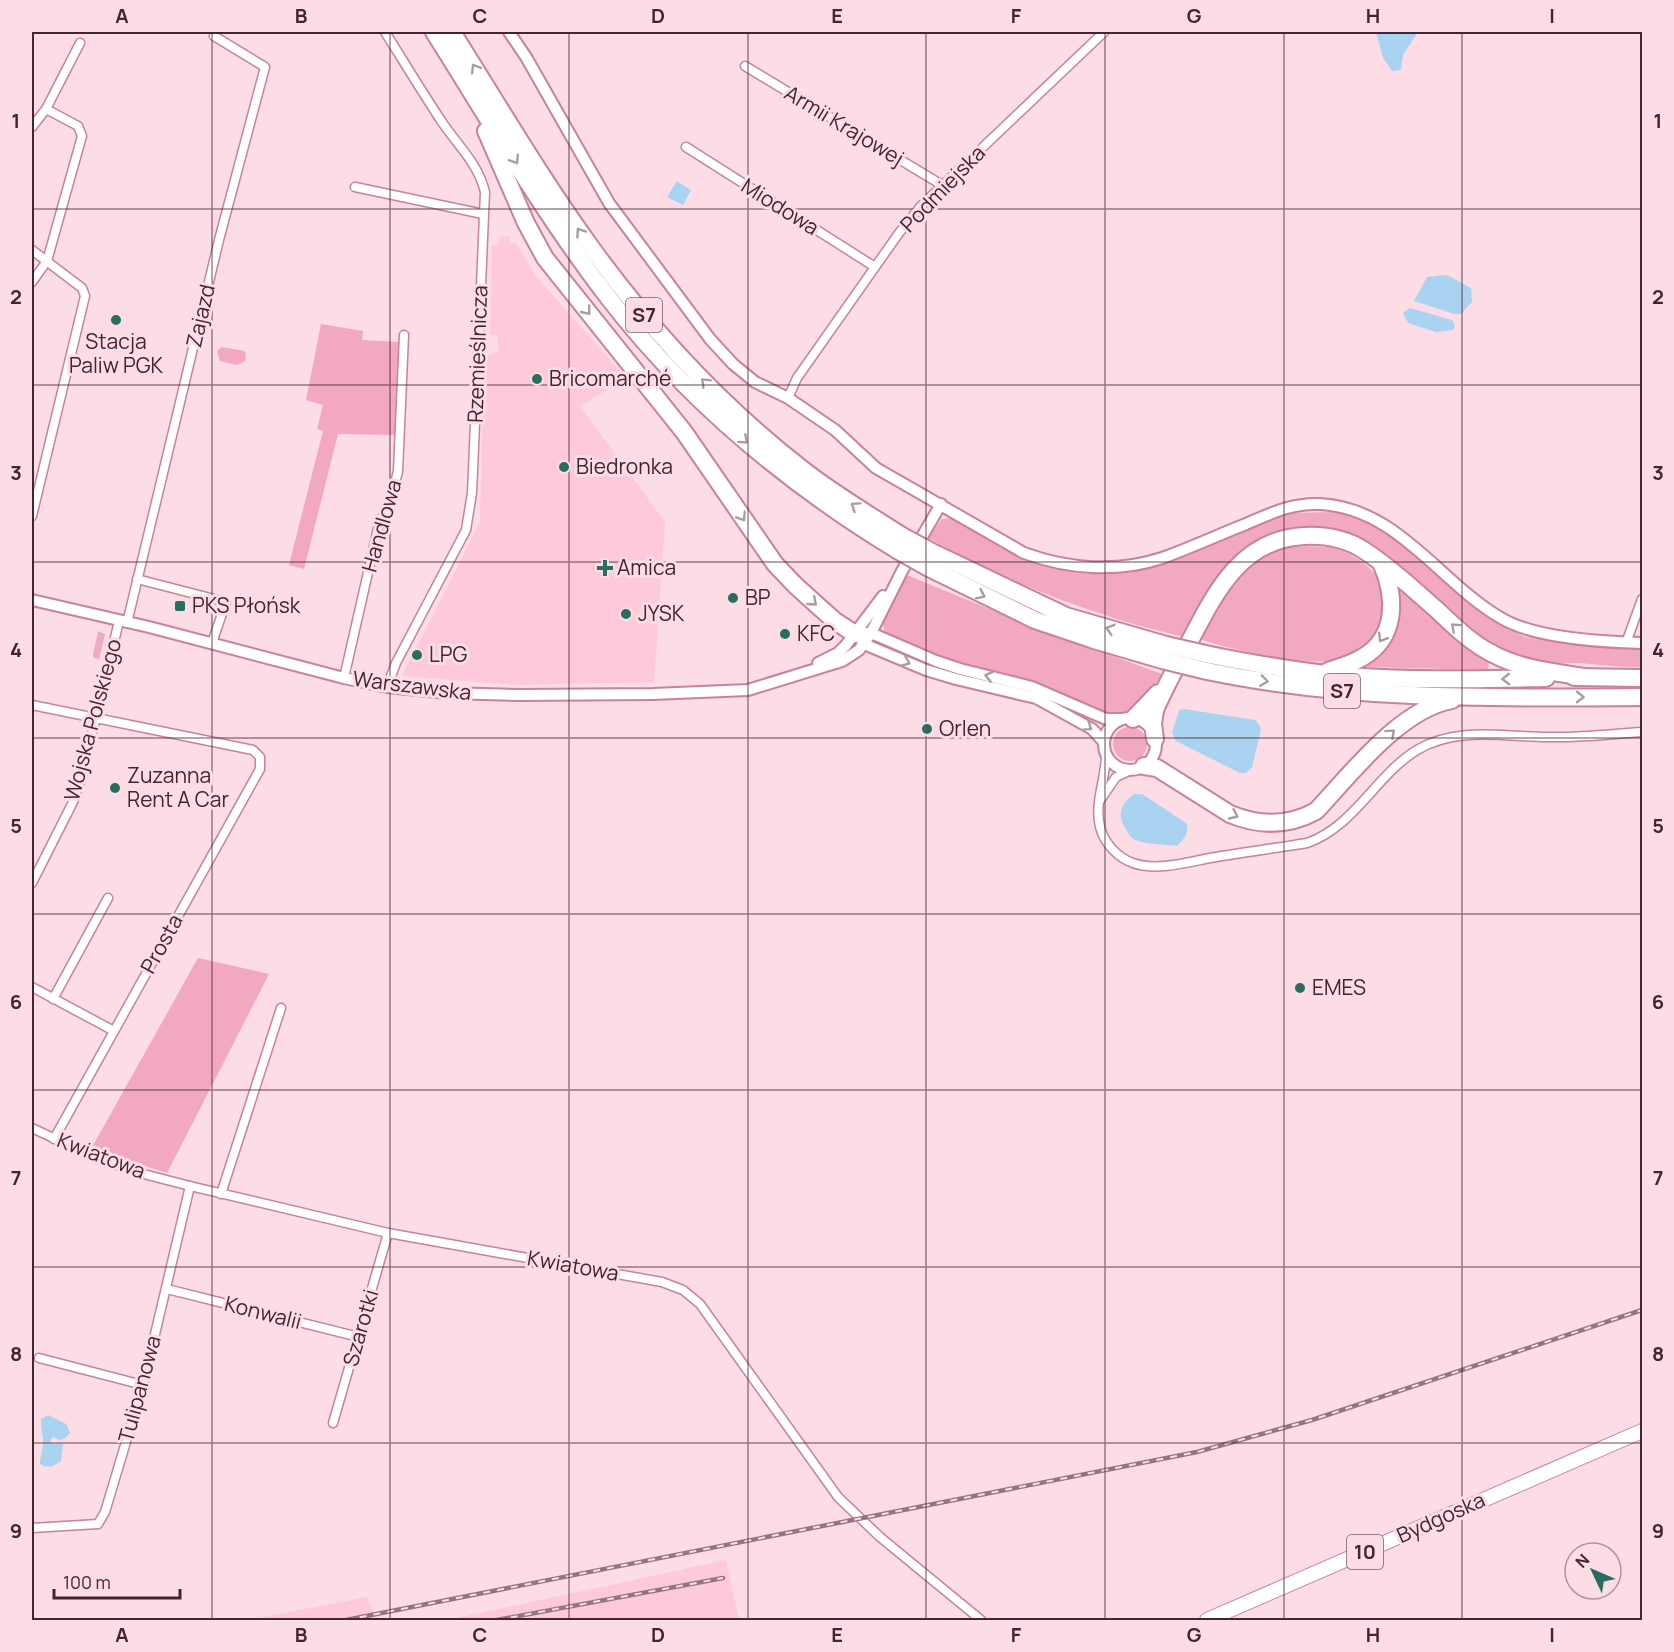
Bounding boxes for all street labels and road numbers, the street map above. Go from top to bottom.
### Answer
street label: Armii Krajowej [780,79,909,172]
street label: Podmiejska [894,139,991,238]
street label: Miodowa [736,171,825,241]
street label: Zajazd [179,281,221,350]
street label: Rzemieślnicza [461,285,493,423]
road number: S7 [626,298,662,332]
street label: Handlowa [354,476,408,575]
street label: Wojska Polskiego [57,636,127,804]
street label: Warszawska [351,664,473,706]
road number: S7 [1324,674,1360,708]
street label: Prosta [133,909,189,978]
street label: Kwiatowa [53,1125,149,1185]
street label: Kwiatowa [525,1243,621,1287]
street label: Szarotki [336,1286,384,1369]
street label: Konwalii [222,1289,305,1335]
street label: Tulipanowa [111,1332,167,1445]
street label: Bydgoska [1392,1485,1489,1549]
road number: 10 [1347,1535,1383,1569]

